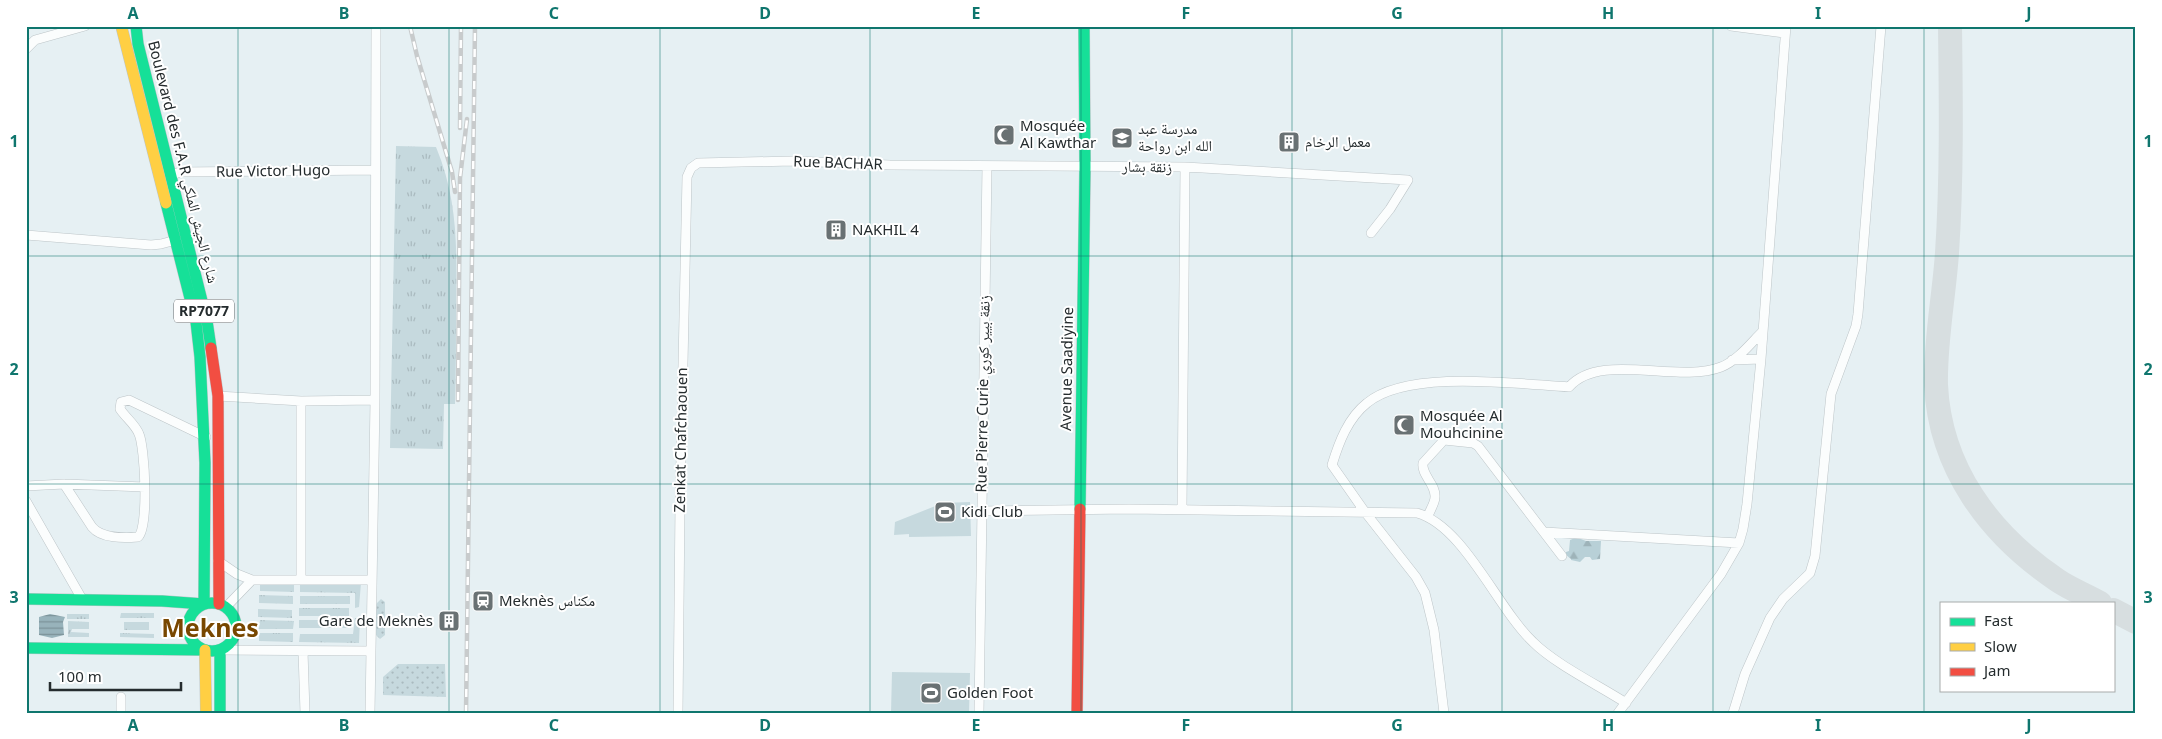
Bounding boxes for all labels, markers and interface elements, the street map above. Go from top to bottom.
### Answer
text: A [127,2,139,24]
text: B [339,2,349,24]
text: C [549,2,559,24]
text: D [759,2,771,24]
text: E [972,2,981,24]
text: F [1182,2,1190,24]
text: G [1391,2,1403,24]
text: H [1602,2,1614,24]
text: I [1815,2,1821,24]
text: J [2024,2,2032,24]
street label: Boulevard des F.A.R شارع الجيش الملكي [141,38,224,286]
place label: Mosquée Al Kawthar [1020,115,1096,152]
place label: مدرسة عبد الله ابن رواحة [1138,118,1212,156]
mosque icon: Mosquée Al Kawthar [992,123,1016,147]
school or university icon: مدرسة عبد الله ابن رواحة [1110,126,1134,150]
text: 1 [9,130,19,152]
building icon: معمل الرخام [1277,130,1301,154]
text: 1 [2143,130,2153,152]
place label: معمل الرخام [1305,131,1371,152]
street label: Rue BACHAR [793,150,884,174]
street label: زنقة بشار [1121,156,1172,176]
street label: Rue Victor Hugo [216,159,330,181]
building icon: NAKHIL 4 [824,218,848,242]
place label: NAKHIL 4 [852,219,919,239]
street label: Rue Pierre Curie زنقة بيير كوري [970,295,997,493]
road number: RP7077 [174,300,234,322]
street label: Avenue Saadiyine [1055,307,1077,431]
text: 2 [9,358,19,380]
text: 2 [2143,358,2153,380]
street label: Zenkat Chafchaouen [669,367,691,513]
place label: Mosquée Al Mouhcinine [1420,405,1503,442]
mosque icon: Mosquée Al Mouhcinine [1392,413,1416,437]
sports icon: Kidi Club [933,500,957,524]
place label: Kidi Club [961,501,1023,521]
text: 3 [9,586,19,608]
text: 3 [2143,586,2153,608]
station icon: Meknès مكناس [471,589,495,613]
place label: Meknès مكناس [499,590,595,611]
legend [1940,602,2114,692]
building icon: Gare de Meknès [437,609,461,633]
district label: Meknes [161,610,259,644]
place label: Gare de Meknès [319,610,433,630]
text: Fast [1984,610,2013,630]
text: Slow [1984,636,2017,656]
scale bar [50,659,181,691]
text: Jam [1982,660,2011,680]
text: 100 m [58,666,102,686]
sports icon: Golden Foot [919,681,943,705]
place label: Golden Foot [947,682,1034,702]
text: A [127,714,139,736]
text: B [339,714,349,736]
text: C [549,714,559,736]
text: D [759,714,771,736]
text: E [972,714,981,736]
text: F [1182,714,1190,736]
text: G [1391,714,1403,736]
text: H [1602,714,1614,736]
text: I [1815,714,1821,736]
text: J [2024,714,2032,736]

